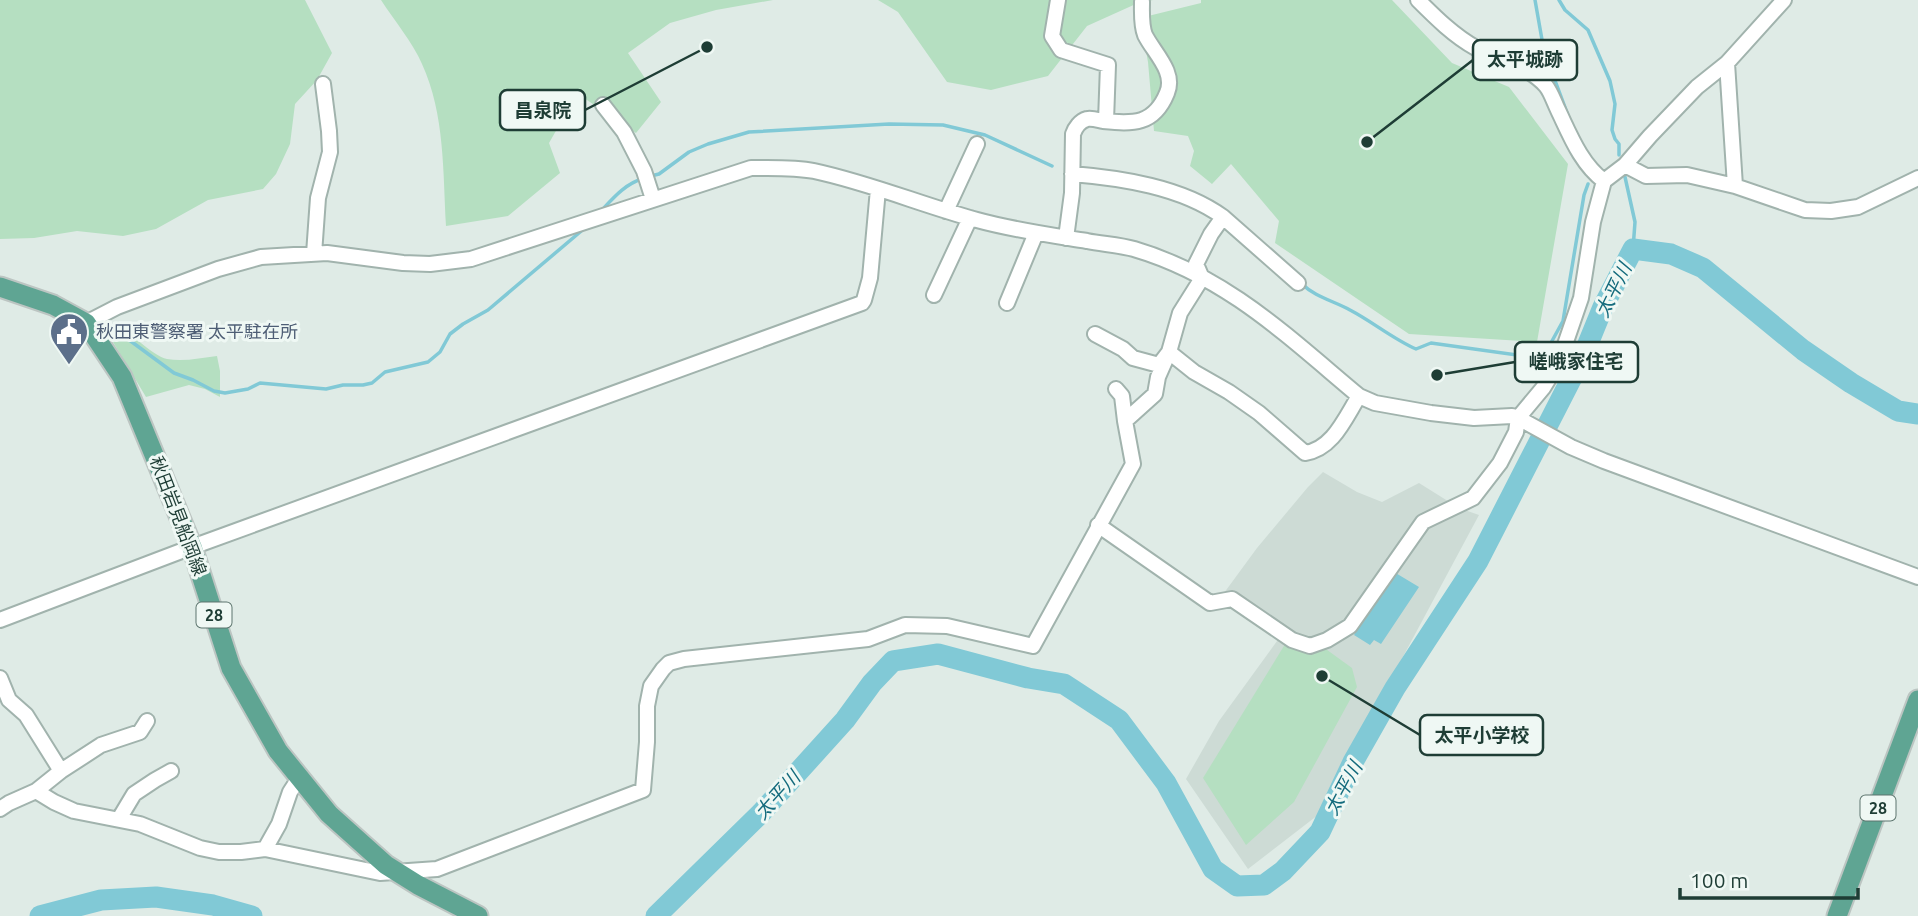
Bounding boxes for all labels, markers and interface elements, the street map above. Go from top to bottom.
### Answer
callout: 太平城跡 [1473,40,1577,80]
text: 太平城跡 [1487,48,1563,70]
callout: 昌泉院 [500,90,585,130]
text: 昌泉院 [514,99,572,121]
water label: 太平川 [1591,258,1636,320]
public building icon: 秋田東警察署 太平駐在所 [48,311,90,366]
place label: 秋田東警察署 太平駐在所 [96,321,298,341]
callout: 嵯峨家住宅 [1515,342,1638,382]
text: 嵯峨家住宅 [1528,350,1624,372]
street label: 秋田岩見船岡線 [147,453,211,578]
road number: 28 [196,602,232,628]
callout: 太平小学校 [1420,715,1543,755]
text: 太平小学校 [1434,724,1530,746]
water label: 太平川 [1320,756,1367,818]
water label: 太平川 [750,765,806,824]
road number: 28 [1860,796,1896,820]
scale bar [1680,856,1858,900]
text: 100 m [1690,868,1748,892]

